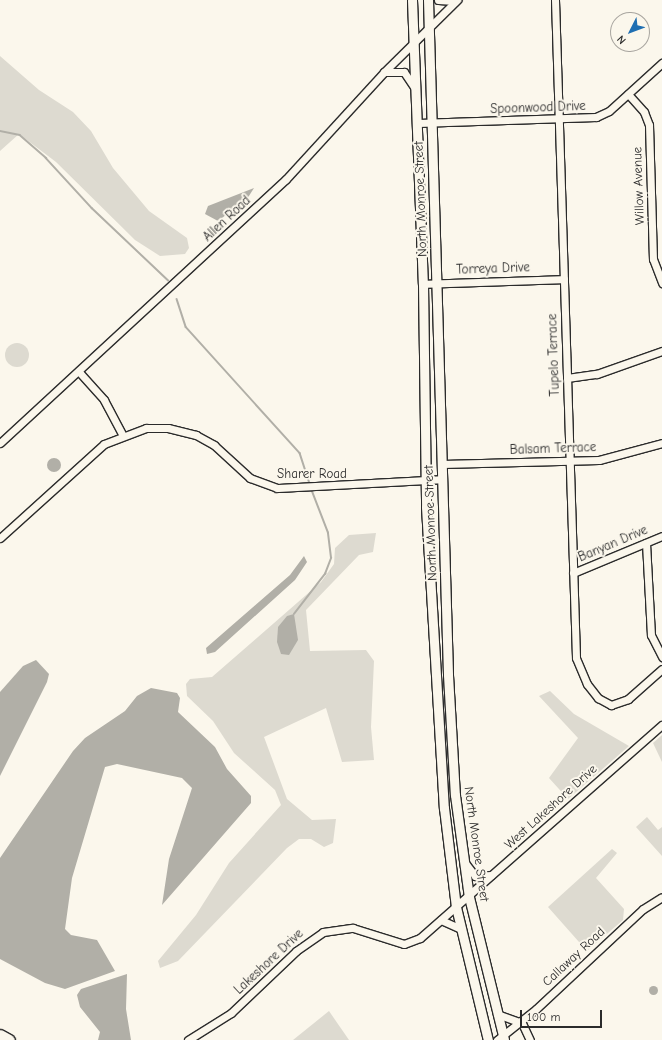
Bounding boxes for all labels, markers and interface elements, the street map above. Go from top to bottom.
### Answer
north arrow [610,12,650,52]
text: N [614,33,629,47]
street label: Spoonwood Drive [490,99,586,117]
street label: North Monroe Street [411,141,431,257]
street label: Willow Avenue [630,147,648,225]
street label: Allen Road [200,193,254,245]
street label: Torreya Drive [456,260,530,278]
street label: Tupelo Terrace [545,313,563,397]
street label: Balsam Terrace [509,440,597,458]
street label: North Monroe Street [421,465,441,581]
street label: Sharer Road [277,466,347,482]
street label: Banyan Drive [576,522,650,566]
street label: West Lakeshore Drive [502,761,600,853]
street label: North Monroe Street [460,786,492,902]
street label: Callaway Road [540,924,608,990]
street label: Lakeshore Drive [231,926,307,998]
scale bar [522,1002,604,1028]
text: 100 m [527,1010,560,1024]

